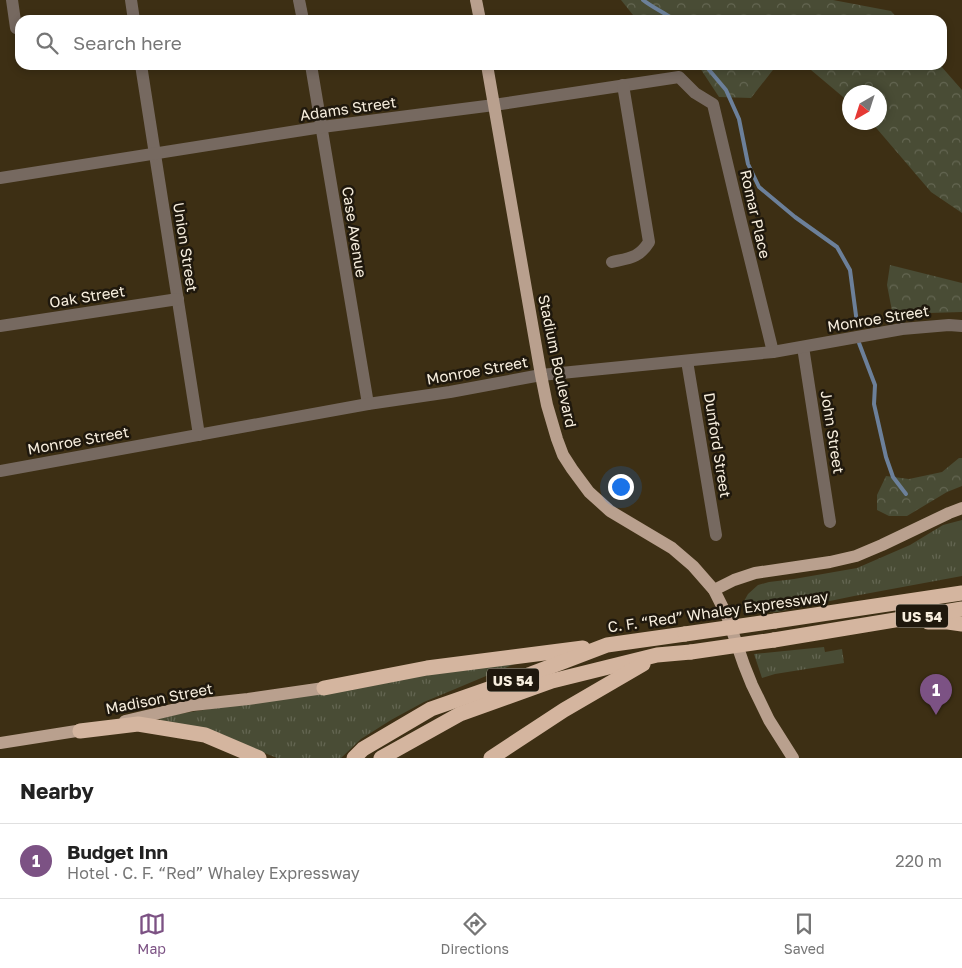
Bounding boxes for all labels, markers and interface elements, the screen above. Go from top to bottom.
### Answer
search box [15,15,947,70]
icon: search [33,29,61,57]
text: Search here [73,31,182,54]
north arrow [842,85,887,130]
street label: Adams Street [299,92,397,124]
street label: Romar Place [737,168,775,260]
street label: Case Avenue [339,185,371,279]
street label: Union Street [170,201,202,293]
street label: Oak Street [48,281,126,311]
street label: Stadium Boulevard [535,293,581,429]
street label: Monroe Street [826,301,930,335]
street label: Monroe Street [425,352,529,388]
street label: John Street [818,389,848,475]
street label: Dunford Street [701,391,735,499]
street label: Monroe Street [26,422,130,458]
your location [608,474,634,500]
street label: C. F. “Red” Whaley Expressway [607,587,830,635]
road number: US 54 [896,604,948,628]
road number: US 54 [487,668,539,692]
pin: 1 [920,674,952,715]
street label: Madison Street [104,679,214,717]
text: Nearby [20,778,94,804]
text: Budget Inn [67,840,168,863]
text: 1 [32,851,40,871]
text: 220 m [895,851,942,871]
text: Hotel · C. F. “Red” Whaley Expressway [67,863,360,883]
tab: Map [137,910,166,957]
tab: Directions [441,910,509,957]
tab: Saved [784,910,825,957]

